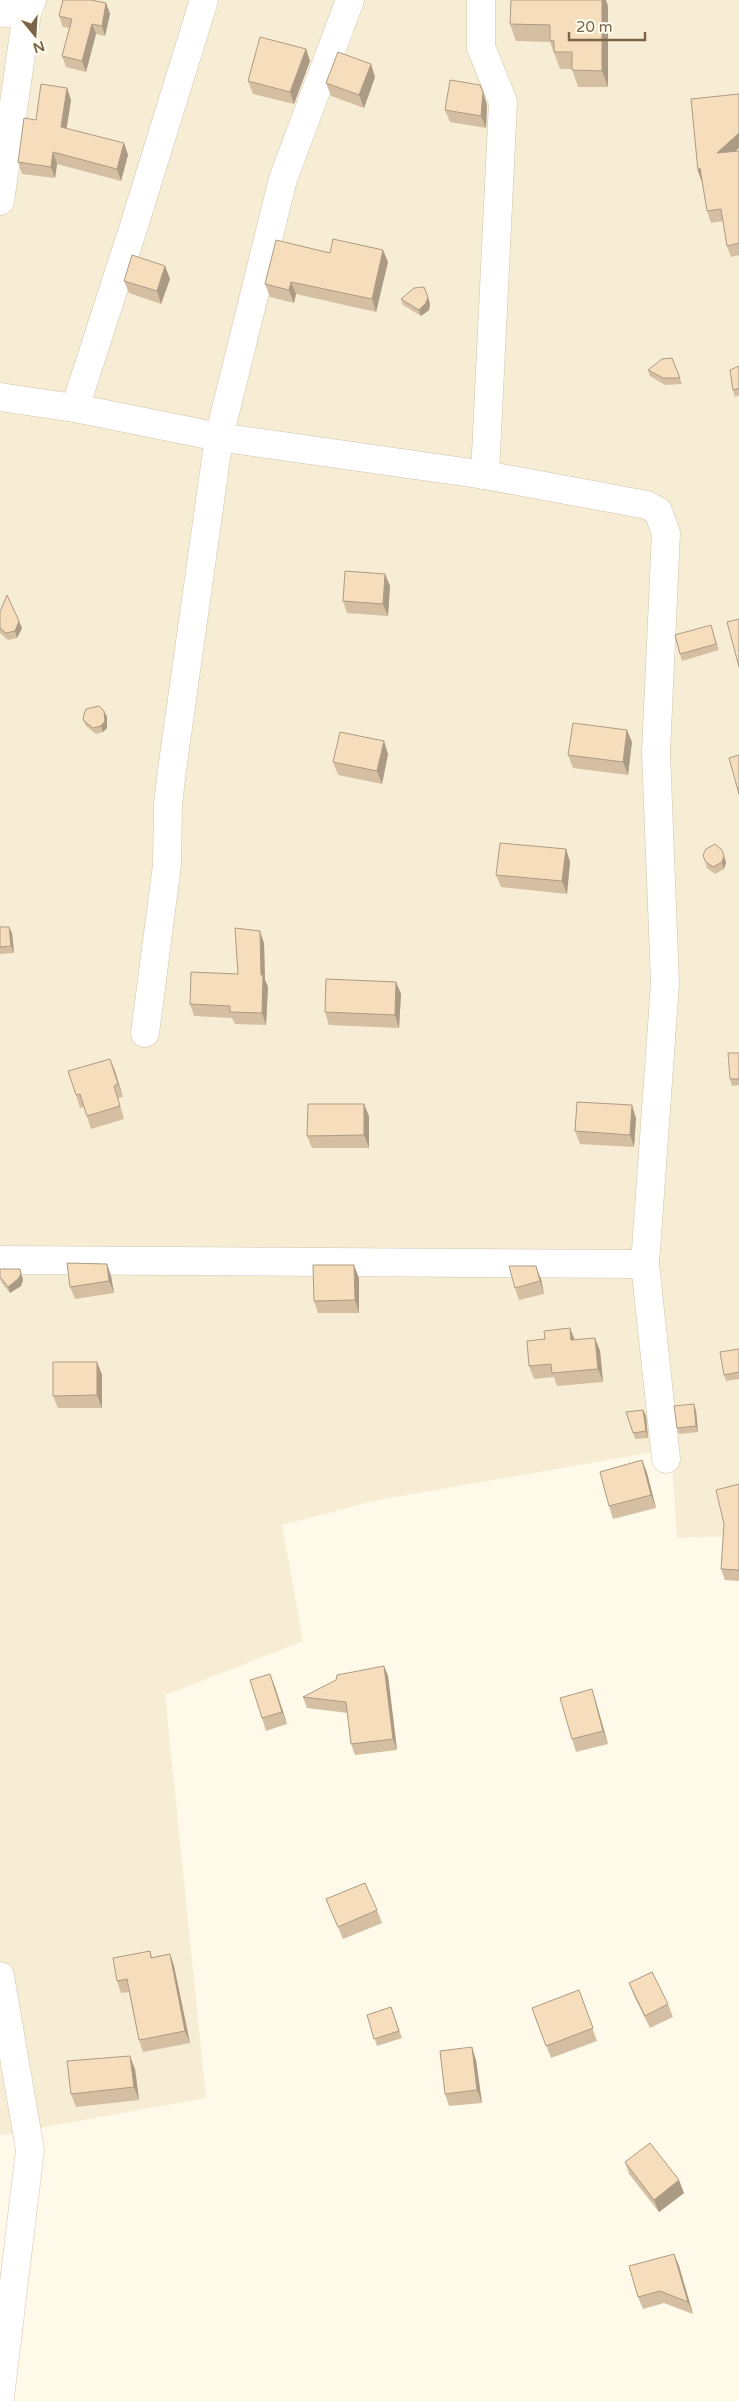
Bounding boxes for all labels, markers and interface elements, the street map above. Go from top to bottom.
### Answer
north arrow [10,10,60,60]
scale bar [569,10,645,42]
text: 20 m [576,18,613,36]
text: N [31,37,47,57]

